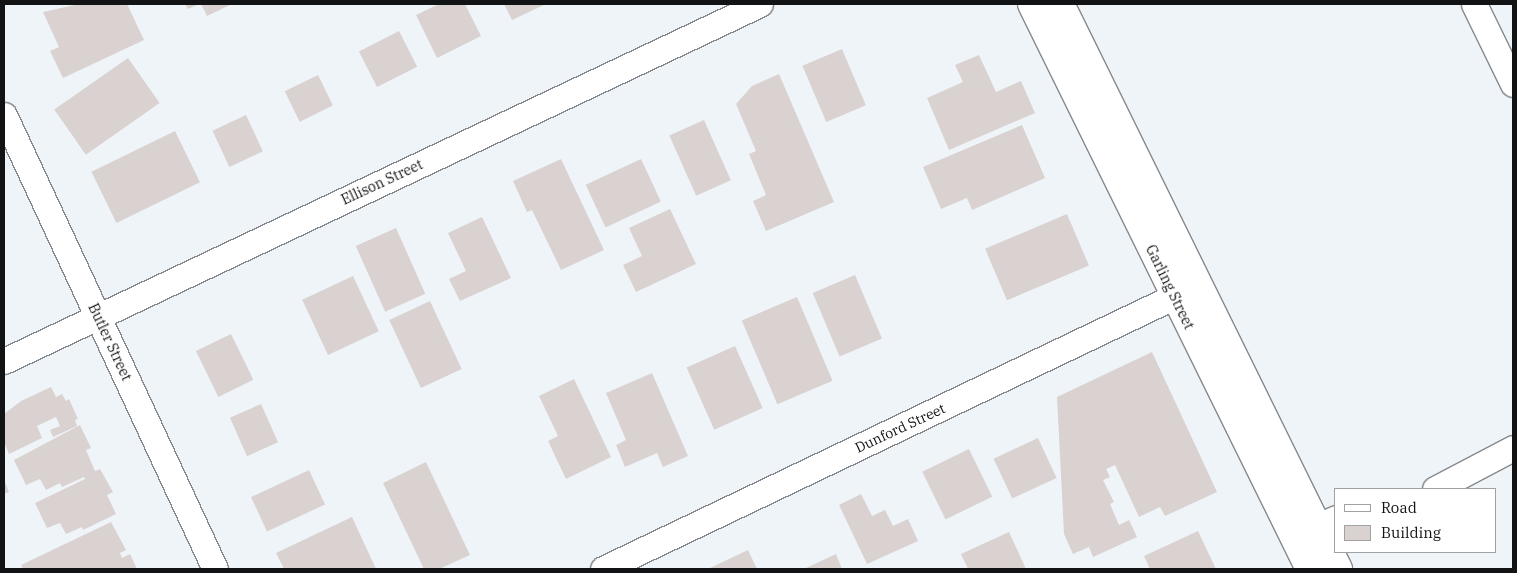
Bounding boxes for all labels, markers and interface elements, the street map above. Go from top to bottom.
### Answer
street label: Ellison Street [339,156,425,208]
street label: Garling Street [1142,242,1198,332]
street label: Butler Street [85,301,135,383]
street label: Dunford Street [852,400,948,456]
legend [1334,488,1497,553]
text: Road [1381,498,1417,517]
text: Building [1381,523,1441,542]

